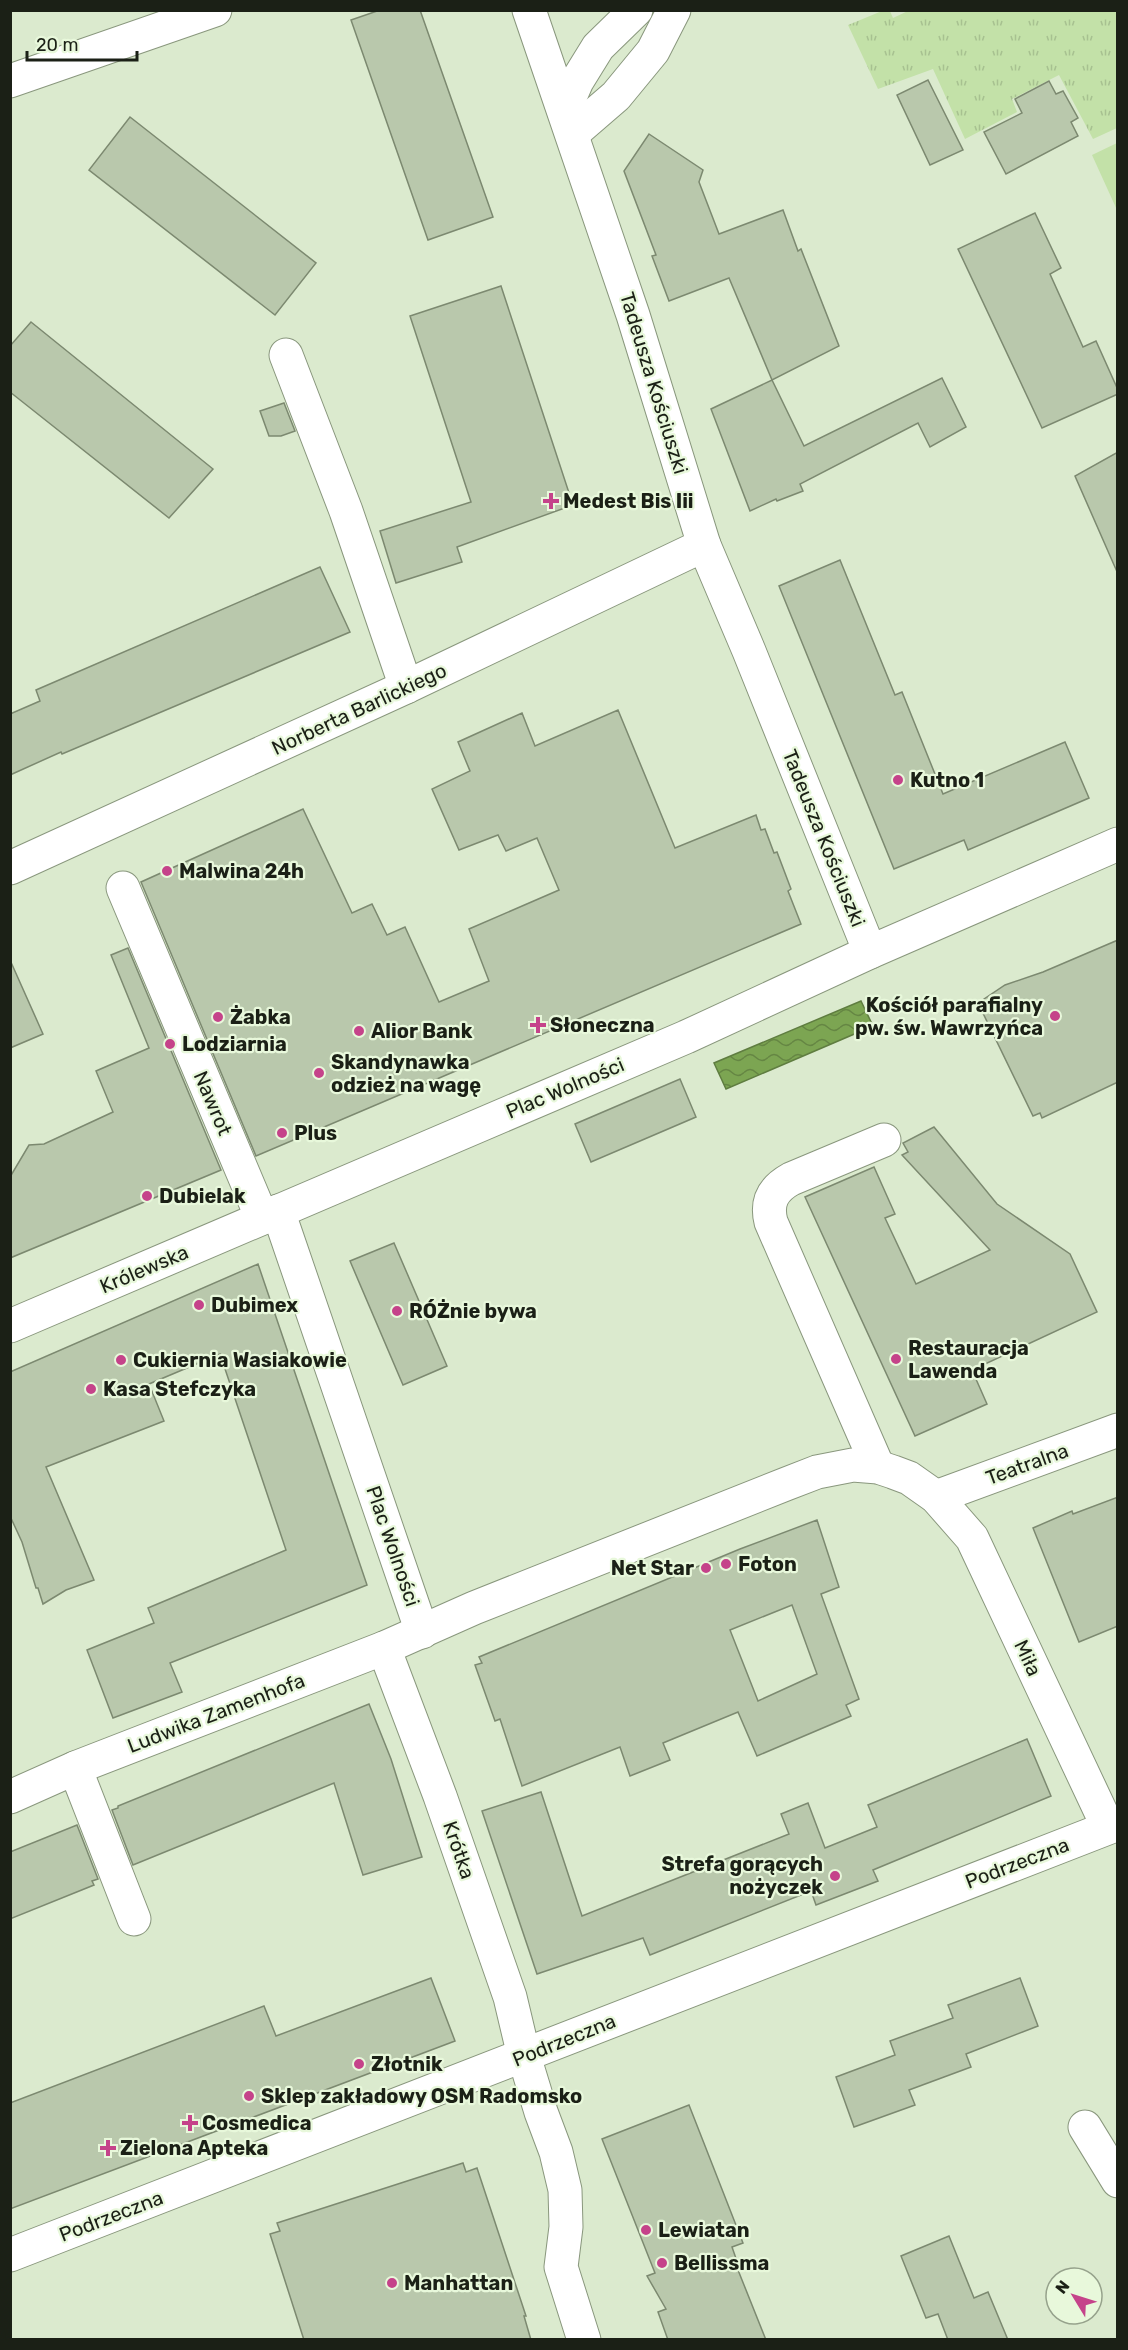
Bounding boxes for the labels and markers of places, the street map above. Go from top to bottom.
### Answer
place label: Medest Bis Iii [563,489,694,513]
marker: Medest Bis Iii [544,494,558,508]
place label: Kutno 1 [910,768,984,792]
marker: Kutno 1 [891,773,905,787]
place label: Malwina 24h [179,859,304,883]
marker: Malwina 24h [160,864,174,878]
place label: Kościół parafialny pw. św. Wawrzyńca [855,993,1043,1040]
place label: Żabka [230,1005,291,1029]
marker: Kościół parafialny pw. św. Wawrzyńca [1048,1009,1062,1023]
marker: Żabka [211,1010,225,1024]
place label: Słoneczna [550,1013,655,1037]
marker: Słoneczna [531,1018,545,1032]
place label: Alior Bank [371,1019,473,1043]
marker: Alior Bank [352,1024,366,1038]
place label: Lodziarnia [182,1032,287,1056]
marker: Lodziarnia [163,1037,177,1051]
place label: Skandynawka odzież na wagę [331,1050,481,1097]
marker: Skandynawka odzież na wagę [312,1066,326,1080]
place label: Plus [294,1121,337,1145]
marker: Plus [275,1126,289,1140]
place label: Dubielak [159,1184,246,1208]
marker: Dubielak [140,1189,154,1203]
place label: Dubimex [211,1293,298,1317]
marker: Dubimex [192,1298,206,1312]
place label: RÓŻnie bywa [409,1299,537,1323]
marker: RÓŻnie bywa [390,1304,404,1318]
place label: Restauracja Lawenda [908,1336,1029,1383]
place label: Cukiernia Wasiakowie [133,1348,347,1372]
marker: Restauracja Lawenda [889,1352,903,1366]
marker: Cukiernia Wasiakowie [114,1353,128,1367]
place label: Kasa Stefczyka [103,1377,256,1401]
marker: Kasa Stefczyka [84,1382,98,1396]
place label: Foton [738,1552,797,1576]
place label: Net Star [611,1556,694,1580]
marker: Foton [719,1557,733,1571]
marker: Net Star [699,1561,713,1575]
place label: Strefa gorących nożyczek [661,1852,823,1899]
marker: Strefa gorących nożyczek [828,1869,842,1883]
place label: Złotnik [371,2052,443,2076]
marker: Złotnik [352,2057,366,2071]
place label: Sklep zakładowy OSM Radomsko [261,2084,582,2108]
marker: Sklep zakładowy OSM Radomsko [242,2089,256,2103]
place label: Cosmedica [202,2111,311,2135]
marker: Cosmedica [183,2116,197,2130]
place label: Zielona Apteka [120,2136,268,2160]
marker: Zielona Apteka [101,2141,115,2155]
place label: Lewiatan [658,2218,750,2242]
marker: Lewiatan [639,2223,653,2237]
place label: Bellissma [674,2251,769,2275]
marker: Bellissma [655,2256,669,2270]
place label: Manhattan [404,2271,513,2295]
marker: Manhattan [385,2276,399,2290]

